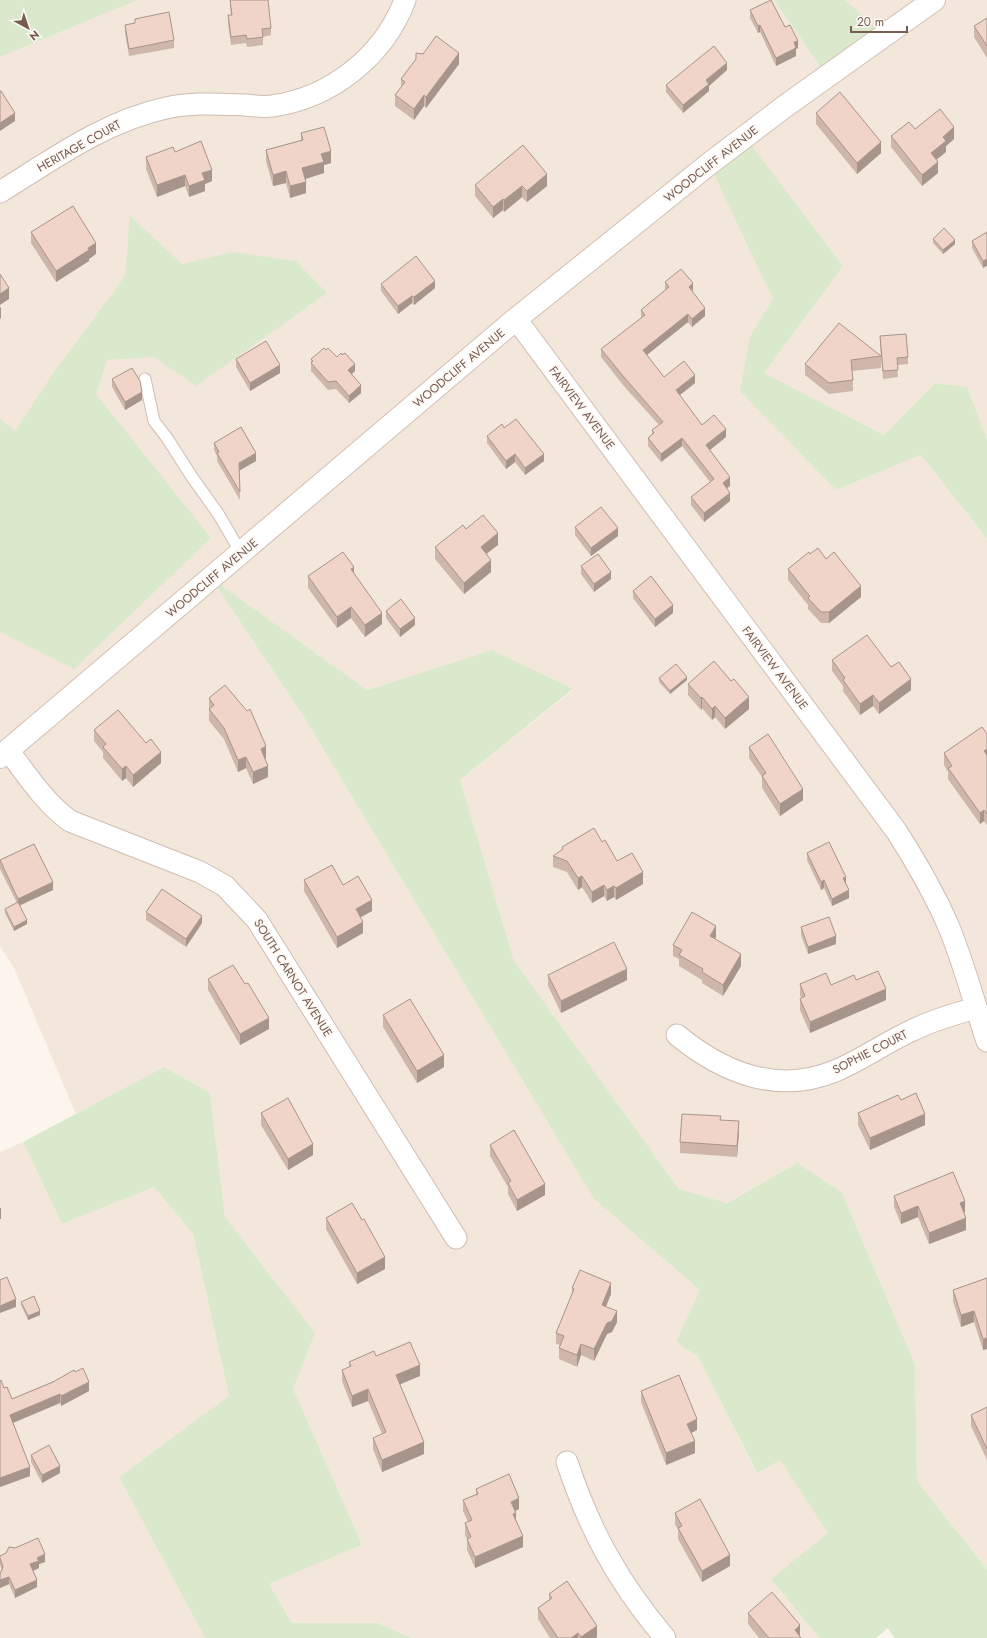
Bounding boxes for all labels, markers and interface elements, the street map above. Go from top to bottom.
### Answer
north arrow [8,8,48,48]
scale bar [851,8,907,34]
text: 20 m [857,13,884,31]
text: N [26,27,43,45]
street label: HERITAGE COURT [34,115,125,177]
street label: WOODCLIFF AVENUE [660,121,762,207]
street label: WOODCLIFF AVENUE [409,324,509,412]
street label: FAIRVIEW AVENUE [545,363,619,453]
street label: WOODCLIFF AVENUE [162,534,262,622]
street label: FAIRVIEW AVENUE [738,623,812,713]
street label: SOUTH CARNOT AVENUE [249,915,337,1041]
street label: SOPHIE COURT [829,1025,911,1079]

